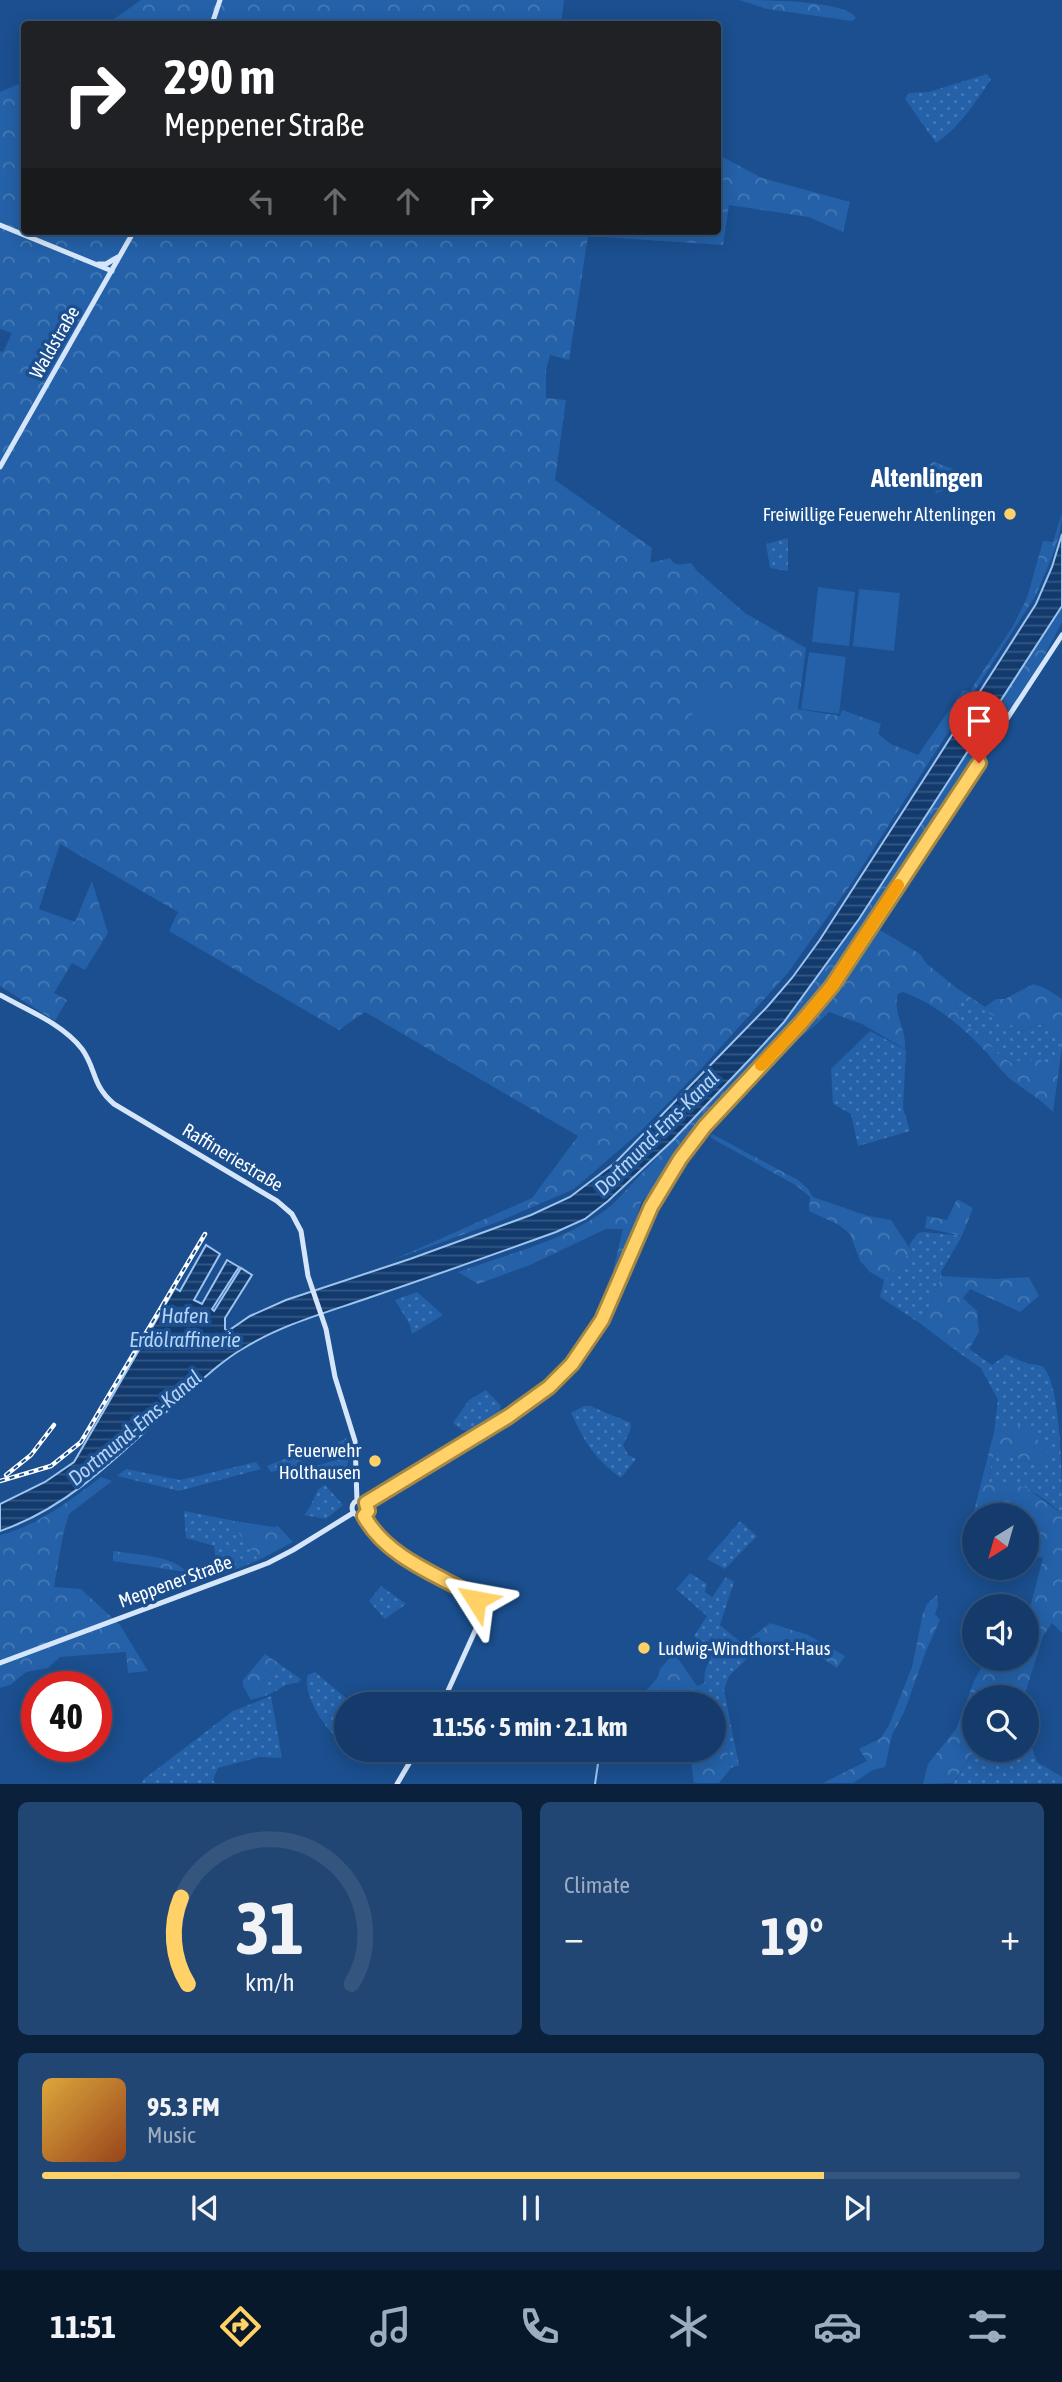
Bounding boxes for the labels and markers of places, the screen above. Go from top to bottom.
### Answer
place label: Freiwillige Feuerwehr Altenlingen [763,503,996,525]
marker: Freiwillige Feuerwehr Altenlingen [1002,506,1018,522]
pin [949,691,1009,763]
place label: Feuerwehr Holthausen [279,1439,361,1483]
marker: Feuerwehr Holthausen [367,1453,383,1469]
place label: Ludwig-Windthorst-Haus [658,1637,831,1659]
marker: Ludwig-Windthorst-Haus [636,1640,652,1656]

